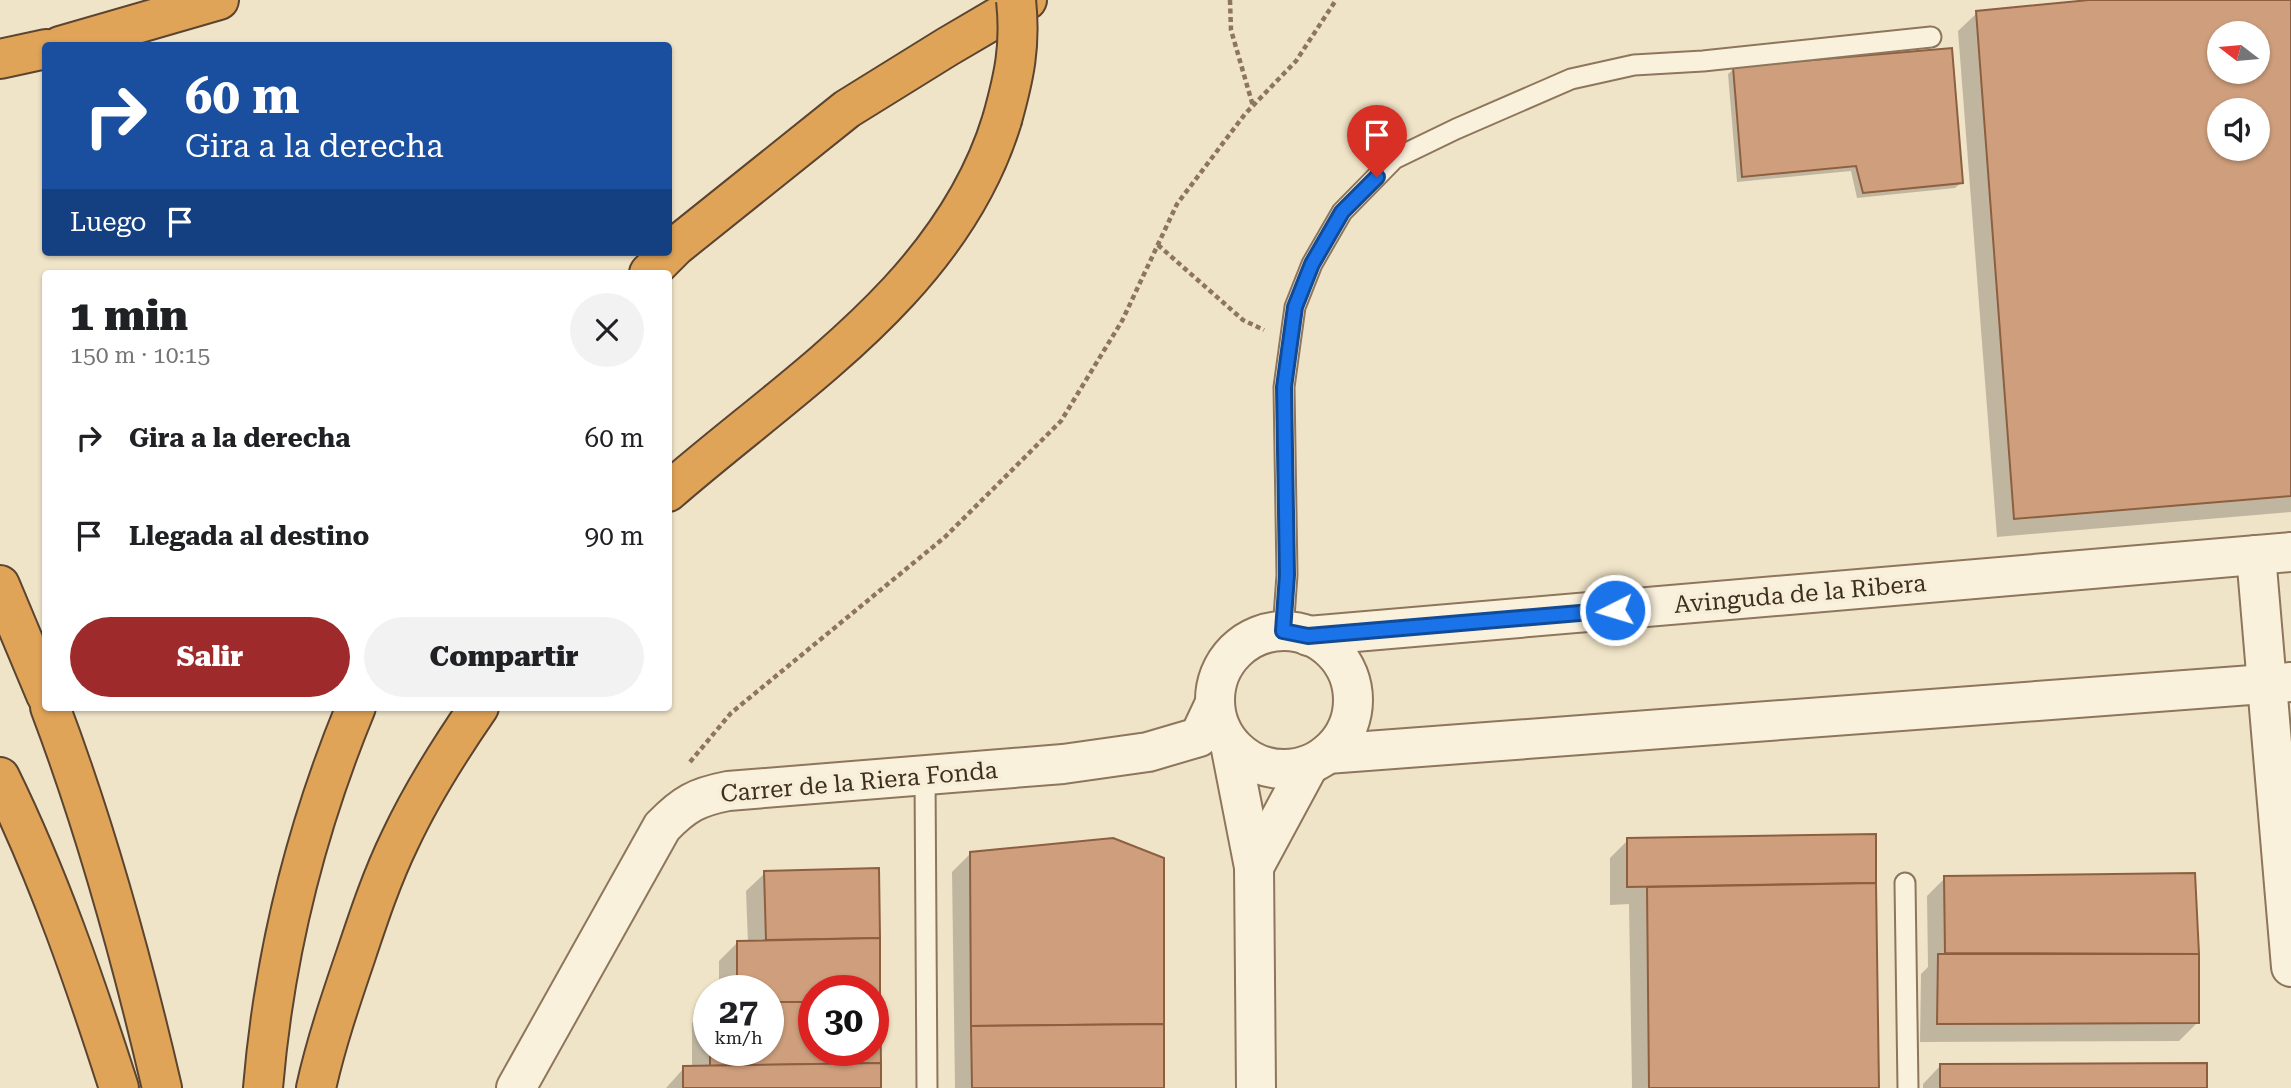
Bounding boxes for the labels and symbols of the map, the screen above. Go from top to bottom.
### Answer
north arrow [2207,21,2270,84]
pin [1347,105,1407,177]
street label: Avinguda de la Ribera [1673,569,1927,619]
position arrow [1578,573,1652,647]
street label: Carrer de la Riera Fonda [719,756,999,808]
speed limit sign: 30 [798,975,889,1066]

